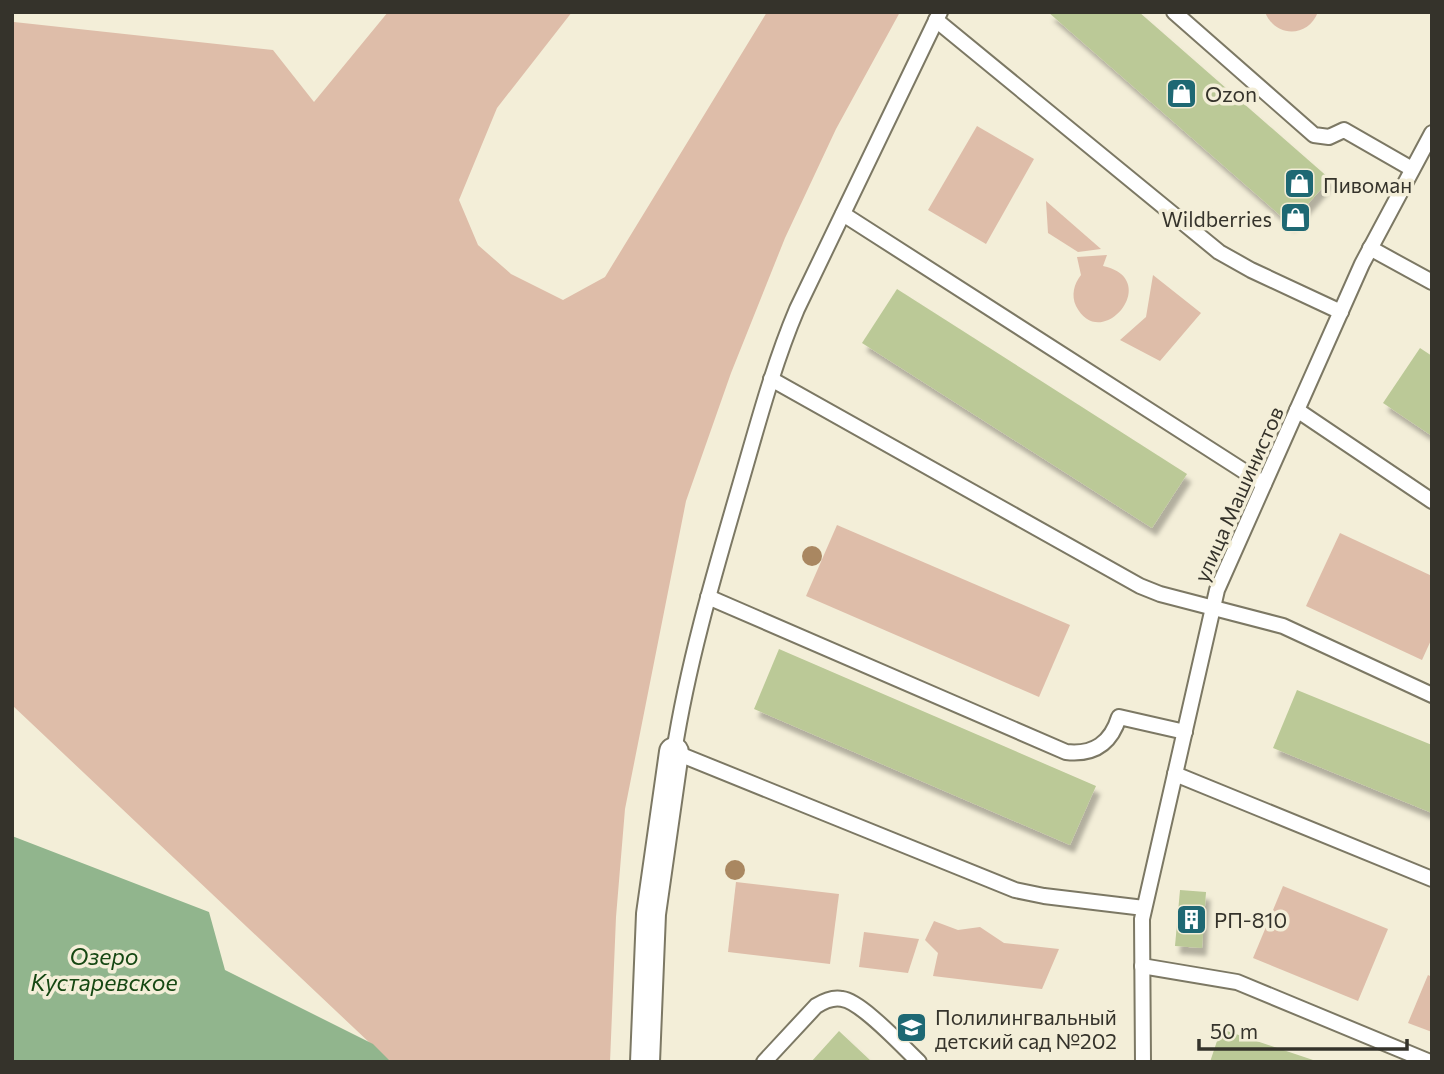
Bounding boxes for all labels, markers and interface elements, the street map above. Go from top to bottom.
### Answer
shop icon: Ozon [1165,76,1199,110]
place label: Ozon [1205,81,1257,106]
shop icon: Пивоман [1283,167,1317,201]
place label: Пивоман [1323,172,1412,197]
shop icon: Wildberries [1278,201,1312,235]
place label: Wildberries [1161,206,1272,231]
street label: улица Машинистов [1188,402,1288,586]
building icon: РП-810 [1174,902,1208,936]
place label: РП-810 [1214,907,1287,932]
water label: Озеро Кустаревское [30,942,178,996]
place label: Полилингвальный детский сад №202 [935,1004,1117,1053]
scale bar [1199,1007,1407,1052]
school or university icon: Полилингвальный детский сад №202 [895,1011,929,1045]
text: 50 m [1210,1018,1258,1043]

